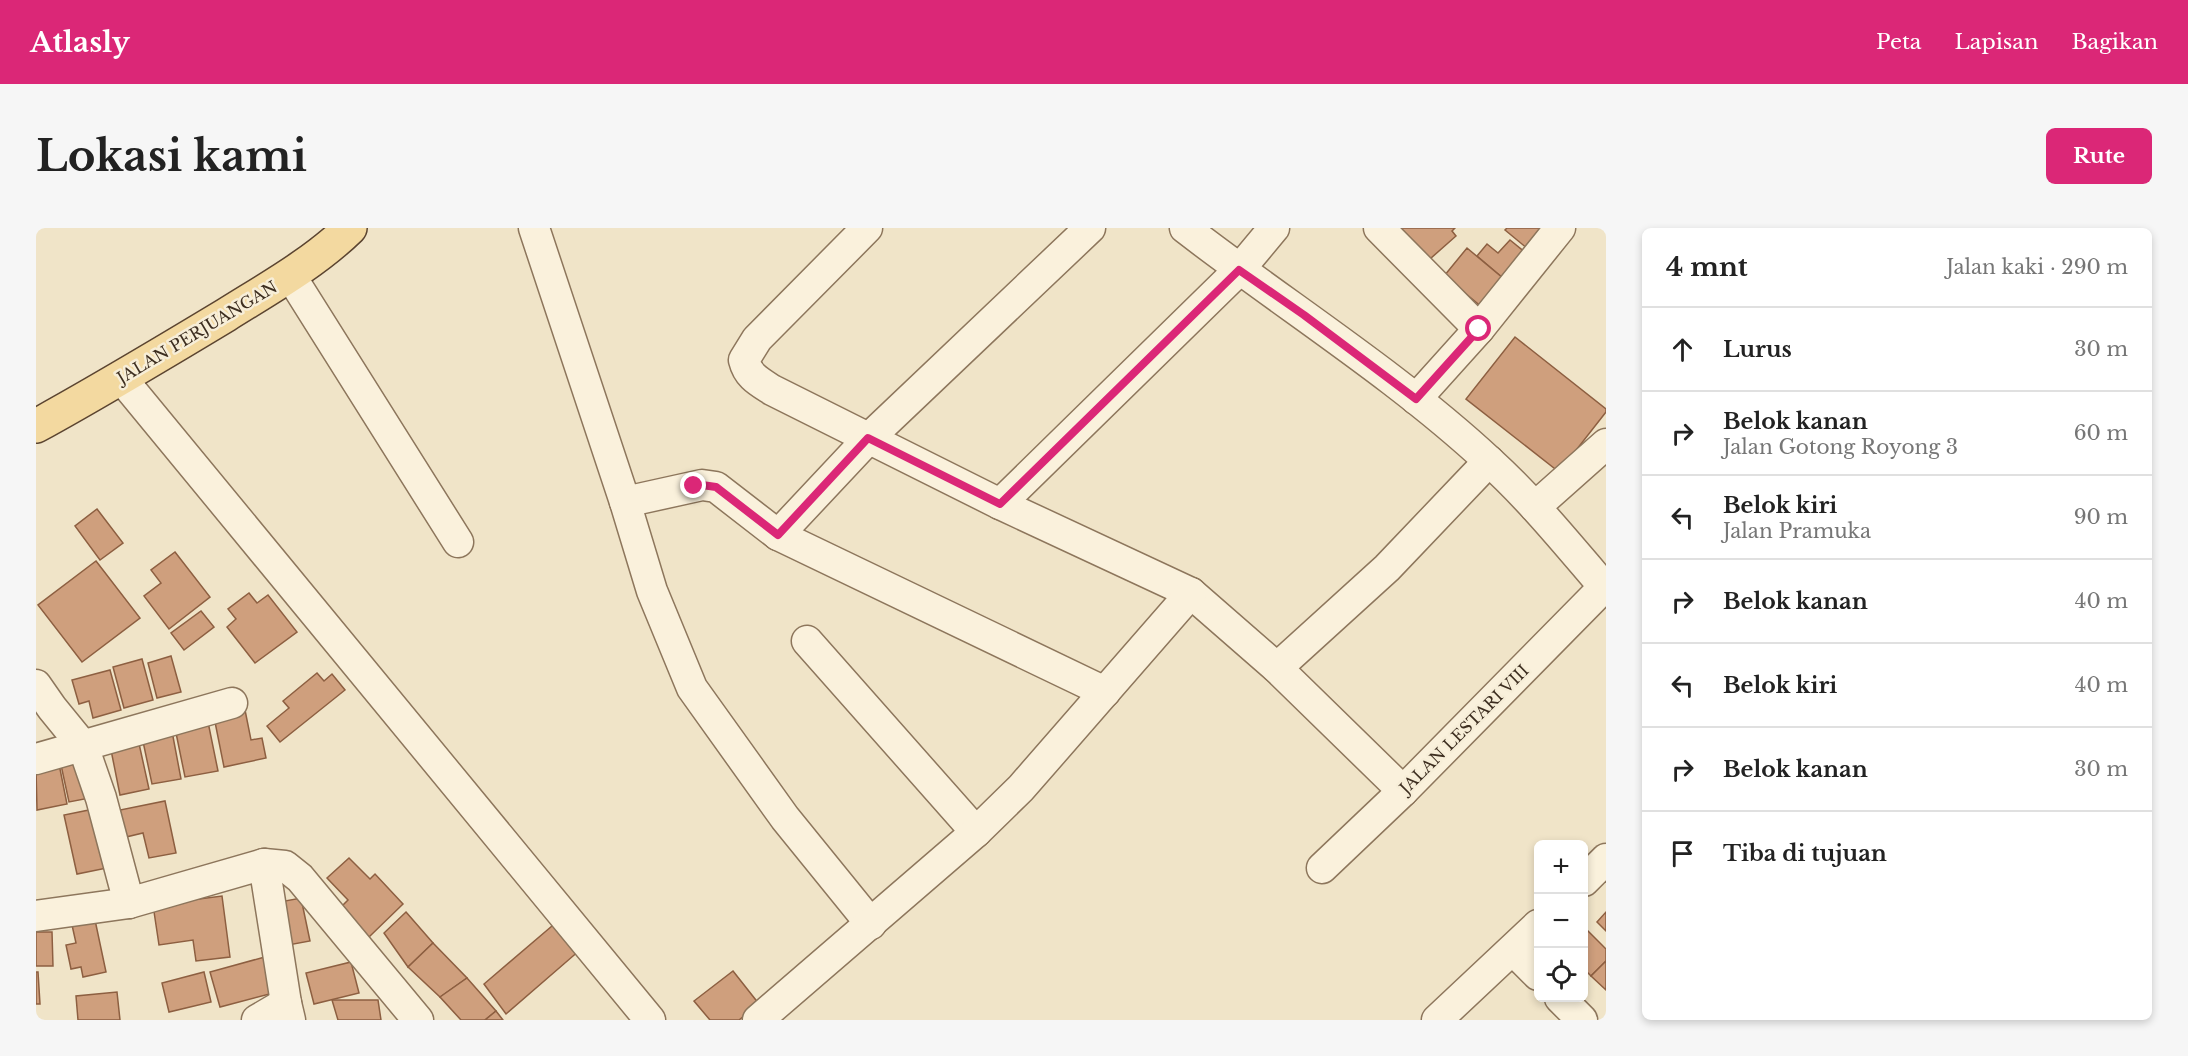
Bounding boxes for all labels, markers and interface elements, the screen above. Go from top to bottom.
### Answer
text: Atlasly [30,25,130,60]
text: Peta [1876,29,1922,55]
text: Lapisan [1955,29,2038,55]
text: Bagikan [2071,29,2158,55]
button: Rute [2046,128,2152,184]
text: Lokasi kami [36,130,307,182]
text: 4 mnt [1666,251,1748,283]
text: Jalan kaki · 290 m [1946,255,2128,279]
street label: JALAN PERJUANGAN [112,276,281,389]
route start [1465,315,1491,341]
icon: ahead [1666,333,1699,366]
text: Lurus [1723,336,1792,363]
text: 30 m [2074,337,2128,361]
text: Belok kanan [1723,408,1868,435]
icon: right [1666,417,1699,450]
text: 60 m [2074,421,2128,445]
text: Jalan Gotong Royong 3 [1723,435,1958,459]
route end [680,472,706,498]
text: Belok kiri [1723,492,1837,519]
icon: left [1666,501,1699,534]
text: 90 m [2074,505,2128,529]
text: Jalan Pramuka [1723,519,1871,543]
icon: right [1666,585,1699,618]
text: Belok kanan [1723,588,1868,615]
text: 40 m [2075,589,2128,613]
street label: JALAN LESTARI VIII [1394,660,1533,799]
icon: left [1666,669,1699,702]
text: Belok kiri [1723,672,1837,699]
text: 40 m [2075,673,2128,697]
icon: right [1666,753,1699,786]
text: Belok kanan [1723,756,1868,783]
text: 30 m [2074,757,2128,781]
icon: arrive [1666,837,1699,870]
map controls [1534,840,1588,1002]
button: + [1534,840,1588,894]
text: Tiba di tujuan [1723,840,1887,867]
button: − [1534,894,1588,948]
button: locate [1534,948,1588,1002]

